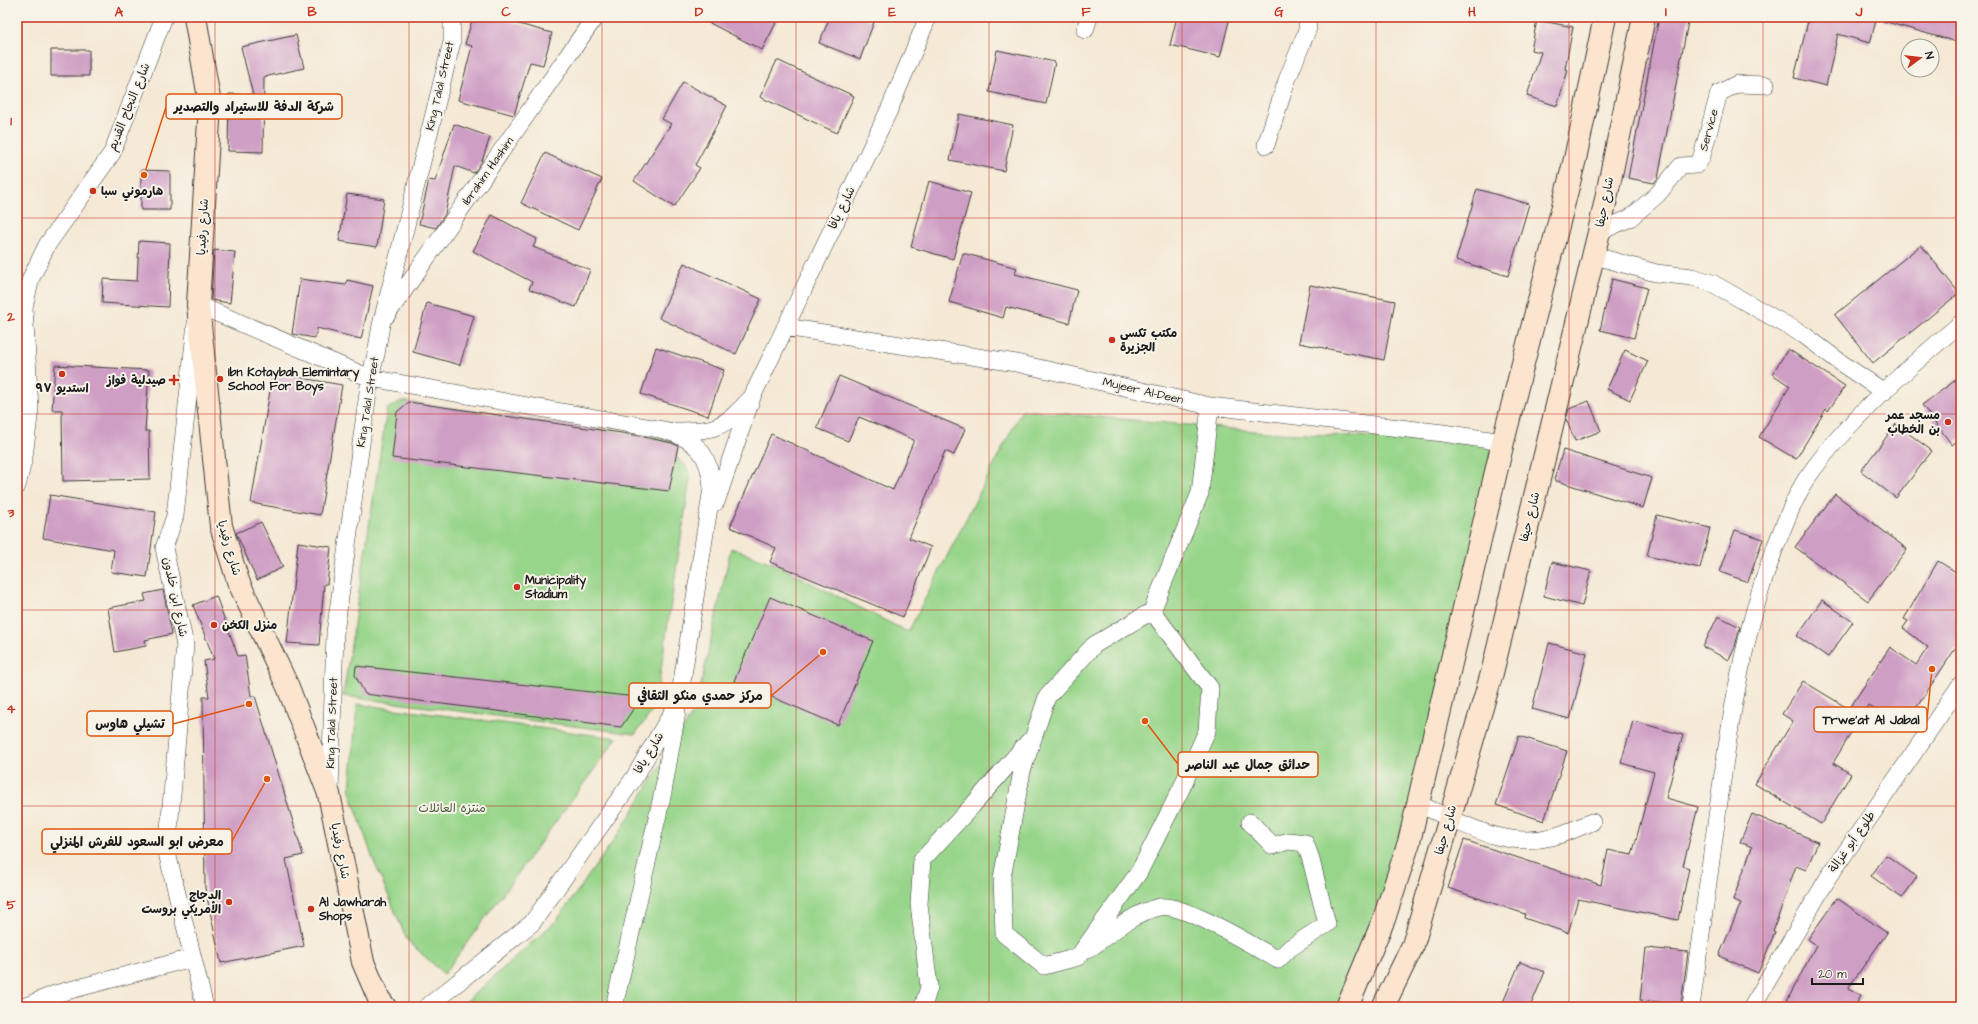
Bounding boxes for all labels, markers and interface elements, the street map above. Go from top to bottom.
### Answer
text: A [115,3,124,21]
text: B [307,3,317,21]
text: C [501,3,511,21]
text: D [695,3,704,21]
text: E [888,3,896,21]
text: F [1081,3,1091,21]
text: G [1274,3,1284,21]
text: H [1468,3,1476,21]
text: I [1665,3,1667,21]
text: J [1855,3,1863,21]
north arrow [1900,38,1940,78]
street label: King Talal Street [421,39,460,133]
text: N [1921,50,1937,61]
street label: شارع النجاح القديم [104,60,154,154]
callout: شركة الدفة للاستيراد والتصدير [166,94,342,119]
text: شركة الدفة للاستيراد والتصدير [172,98,334,116]
street label: Service [1695,107,1723,153]
text: 1 [10,112,12,130]
street label: Ibrahim Hashim [458,133,518,209]
street label: شارع حيفا [1592,175,1618,229]
place label: هارموني سبا [101,183,164,202]
street label: شارع يافا [824,184,860,232]
marker: هارموني سبا [88,186,98,196]
street label: شارع رفيديا [193,198,213,256]
text: 2 [6,308,15,326]
place label: مكتب تكسي الجزيرة [1120,325,1177,356]
marker: مكتب تكسي الجزيرة [1107,335,1117,345]
street label: King Talal Street [352,355,385,449]
place label: Ibn Kotaybah Elemintary School For Boys [227,364,360,396]
marker: استديو ٩٧ [57,369,67,379]
place label: صيدلية فواز [106,372,166,389]
street label: Mujeer Al-Deen [1101,373,1185,409]
marker: Ibn Kotaybah Elemintary School For Boys [215,374,225,384]
marker: صيدلية فواز [169,375,179,385]
place label: استديو ٩٧ [36,380,88,397]
place label: مسجد عمر بن الخطاب [1885,407,1940,438]
marker: مسجد عمر بن الخطاب [1943,417,1953,427]
street label: شارع حيفا [1516,490,1544,544]
text: 3 [7,504,15,522]
street label: شارع رفيديا [213,518,245,578]
street label: شارع ابن خلدون [158,555,192,639]
place label: Municipality Stadium [524,572,587,603]
marker: Municipality Stadium [512,582,522,592]
place label: منزل الكخن [222,617,277,634]
marker: منزل الكخن [209,620,219,630]
street label: King Talal Street [322,677,343,769]
callout: مركز حمدي منكو الثقافي [629,683,771,708]
text: مركز حمدي منكو الثقافي [637,686,763,706]
text: 4 [7,700,16,718]
callout: Trwe'at Al Jabal [1814,707,1927,732]
callout: تشيلي هاوس [87,711,173,736]
text: Trwe'at Al Jabal [1821,711,1920,729]
text: تشيلي هاوس [95,715,166,736]
street label: شارع يافا [630,729,668,777]
callout: حدائق جمال عبد الناصر [1178,752,1318,777]
text: حدائق جمال عبد الناصر [1185,756,1311,774]
park label: منتزه العائلات [418,800,486,817]
street label: شارع حيفا [1431,803,1461,857]
street label: طلوع أبو غزالة [1825,808,1879,876]
street label: شارع رفيديا [326,822,354,880]
callout: معرض ابو السعود للفرش المنزلي [42,829,232,854]
text: معرض ابو السعود للفرش المنزلي [50,833,224,854]
place label: الدجاج الأمريكي بروست [141,887,221,920]
place label: Al Jawharah Shops [318,894,387,926]
text: 5 [6,896,16,914]
marker: الدجاج الأمريكي بروست [224,897,234,907]
marker: Al Jawharah Shops [306,904,316,914]
scale bar [1812,960,1863,986]
text: 20 m [1818,966,1847,983]

